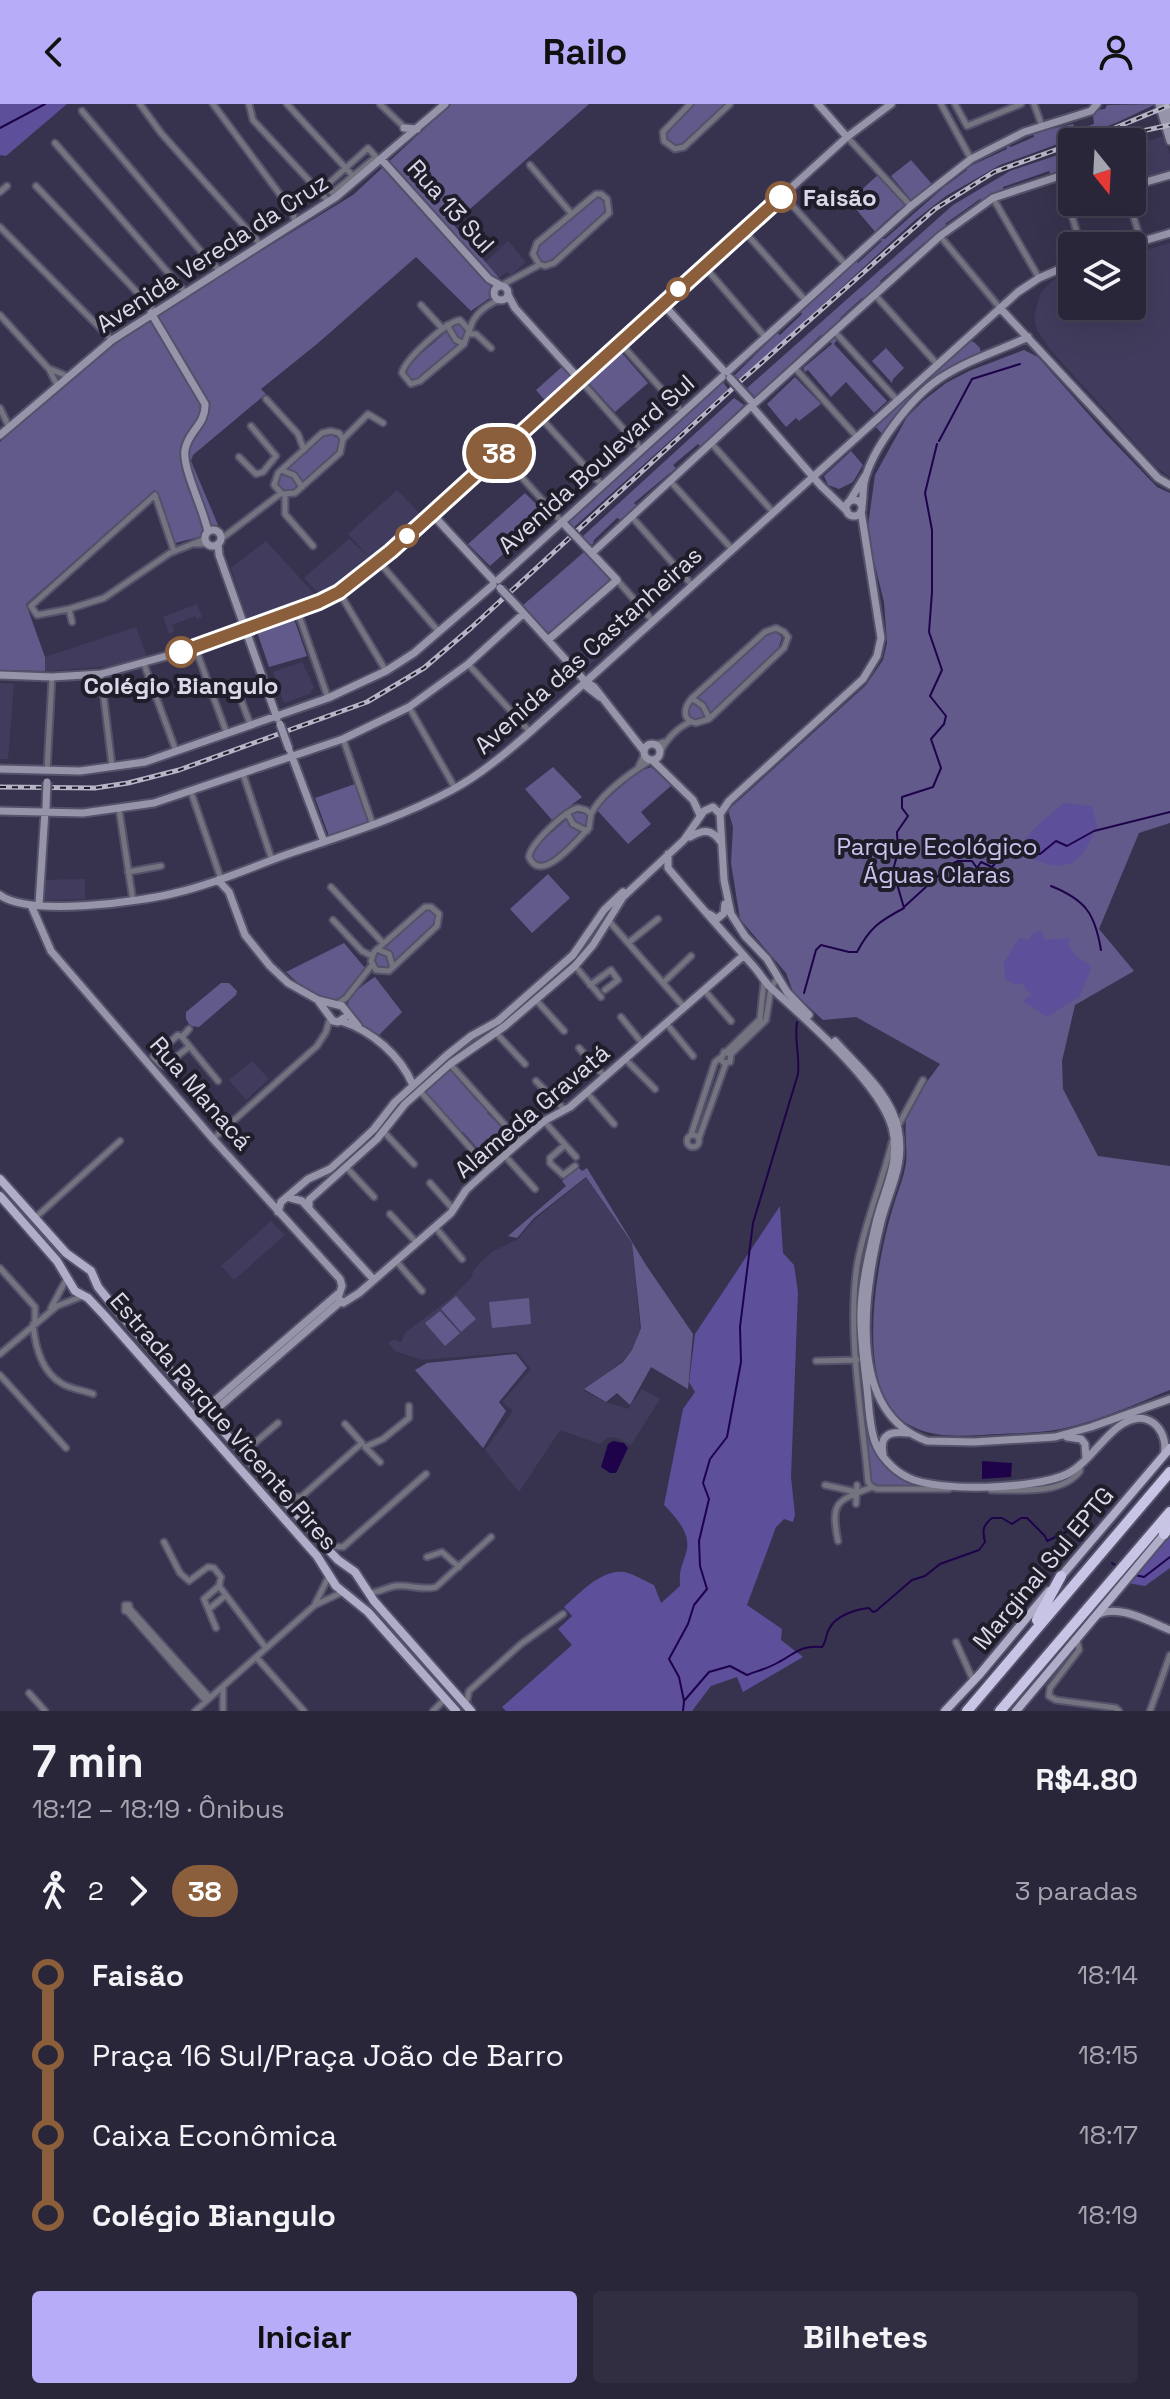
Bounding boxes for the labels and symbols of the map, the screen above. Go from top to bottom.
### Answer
north arrow [1058,128,1146,216]
street label: Rua 13 Sul [401,153,501,259]
street label: Avenida Vereda da Cruz [90,166,334,340]
marker: Faisão [766,182,796,212]
place label: Faisão [803,182,877,213]
unlabelled marker [667,278,689,300]
street label: Avenida Boulevard Sul [491,367,701,561]
line badge: 38 [463,427,535,479]
unlabelled marker [396,525,418,547]
street label: Avenida das Castanheiras [468,539,708,761]
marker: Colégio Biangulo [166,637,196,667]
place label: Colégio Biangulo [84,670,279,701]
park label: Parque Ecológico Águas Claras [837,831,1037,890]
street label: Rua Manacá [143,1030,259,1156]
street label: Alameda Gravatá [448,1037,616,1185]
street label: Estrada Parque Vicente Pires [104,1286,344,1556]
street label: Marginal Sul EPTG [966,1480,1120,1656]

